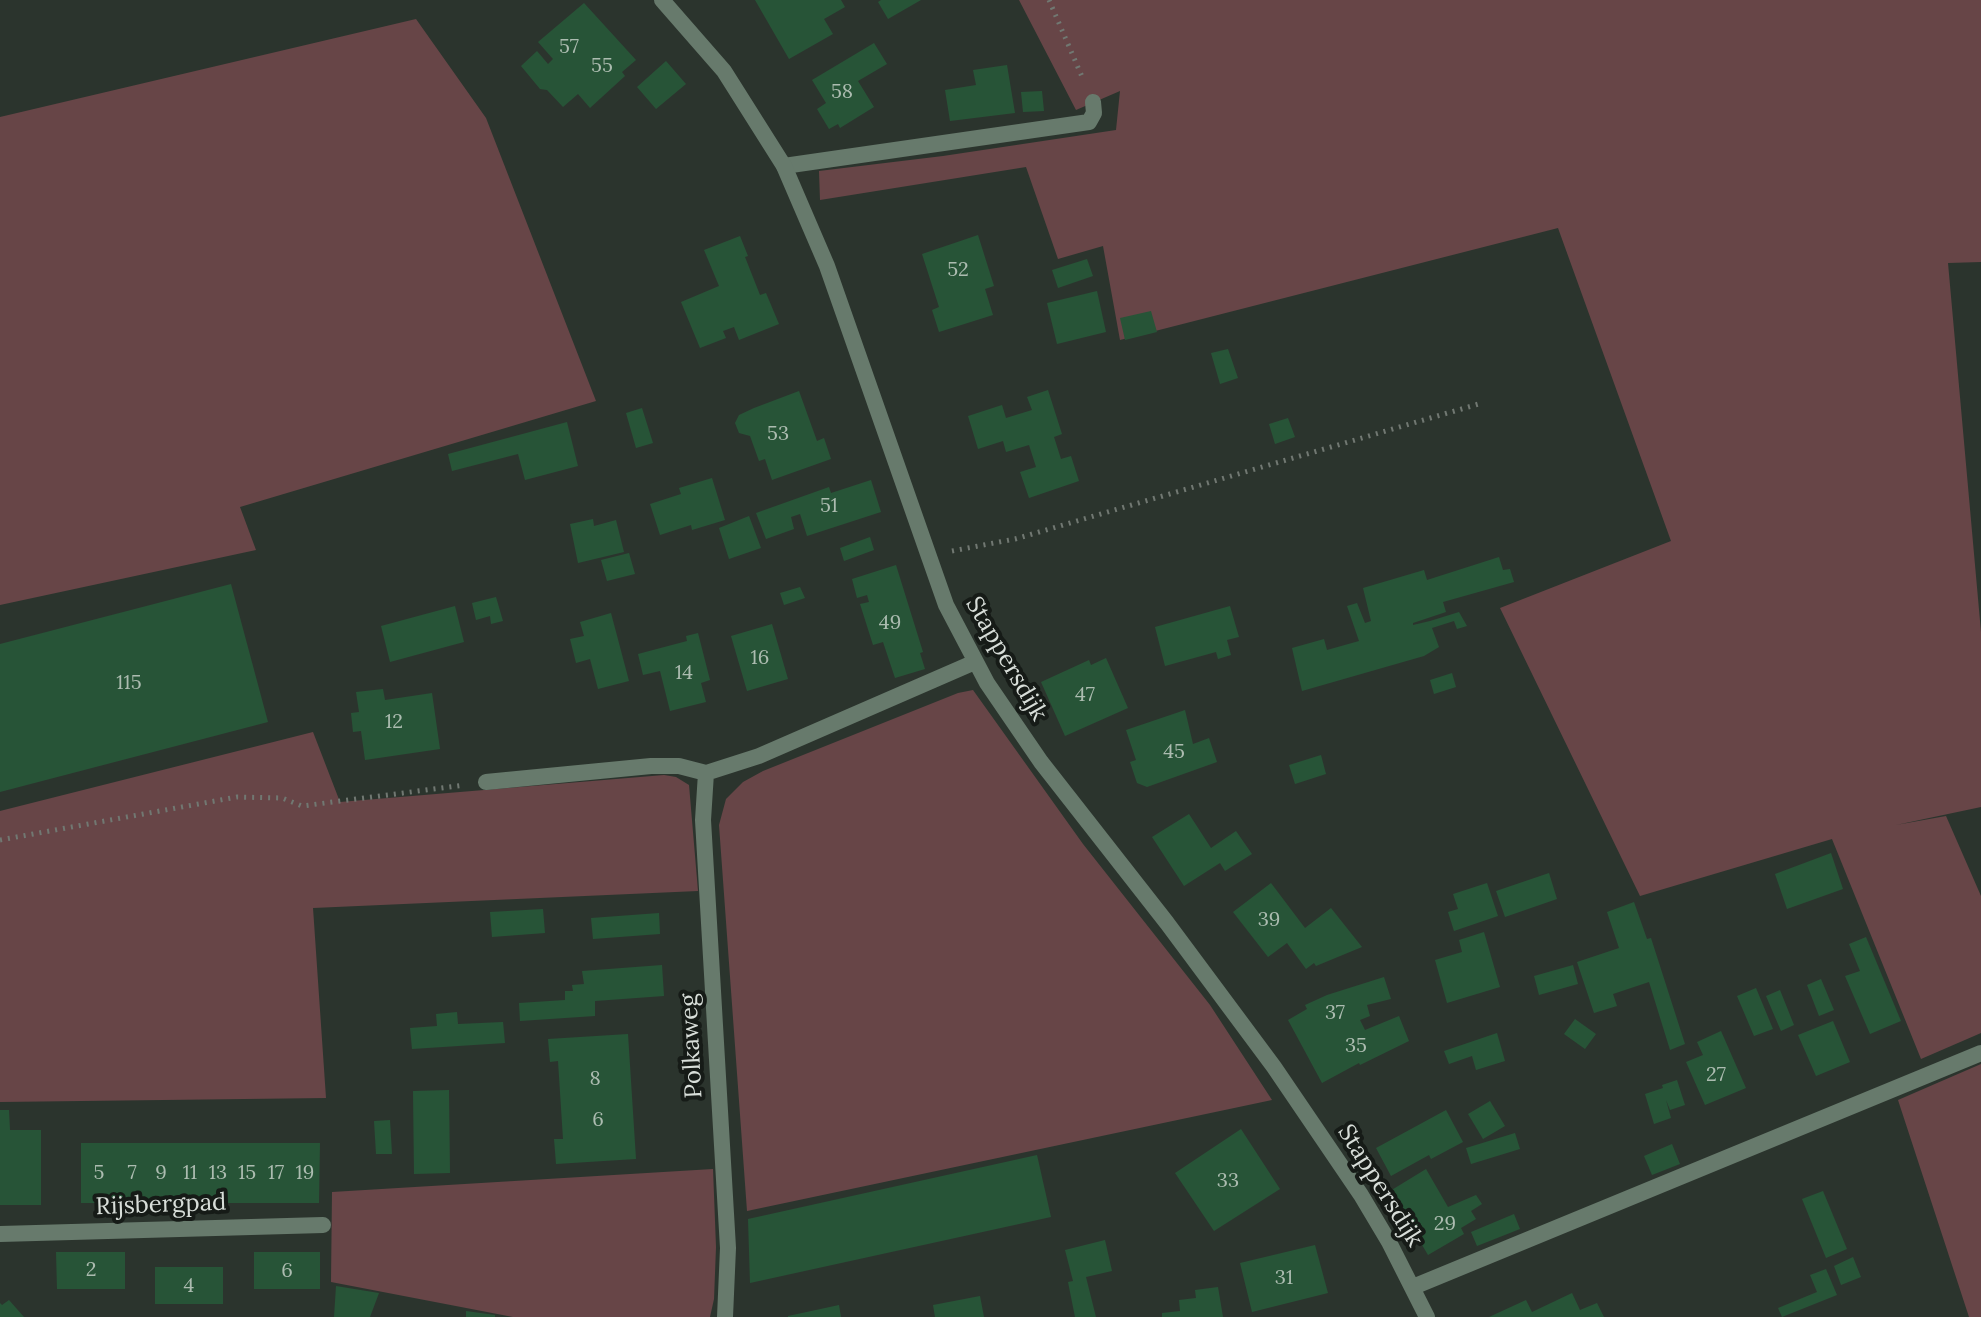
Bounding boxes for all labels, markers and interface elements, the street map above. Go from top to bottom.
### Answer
house number: 57 [559,35,579,59]
house number: 55 [591,54,613,78]
house number: 58 [831,80,853,104]
house number: 52 [947,258,969,282]
house number: 53 [767,422,789,446]
house number: 51 [820,494,838,518]
street label: Stappersdijk [959,592,1053,726]
house number: 49 [879,611,901,635]
house number: 16 [751,646,769,670]
house number: 14 [675,661,693,685]
house number: 115 [116,671,142,695]
house number: 47 [1075,683,1095,707]
house number: 12 [385,710,403,734]
house number: 45 [1163,740,1185,764]
house number: 39 [1258,908,1280,932]
street label: Polkaweg [675,993,709,1099]
house number: 37 [1325,1001,1345,1025]
house number: 35 [1345,1034,1367,1058]
house number: 27 [1706,1063,1726,1087]
house number: 8 [589,1067,601,1091]
house number: 6 [592,1108,604,1132]
street label: Stappersdijk [1331,1120,1429,1252]
house number: 5 [94,1161,104,1185]
house number: 7 [127,1161,137,1185]
house number: 9 [155,1161,167,1185]
house number: 11 [183,1161,197,1185]
house number: 13 [209,1161,227,1185]
house number: 15 [238,1161,256,1185]
house number: 17 [268,1161,284,1185]
house number: 19 [296,1161,314,1185]
house number: 33 [1217,1169,1239,1193]
street label: Rijsbergpad [95,1188,227,1222]
house number: 29 [1434,1212,1456,1236]
house number: 2 [86,1258,96,1282]
house number: 6 [281,1259,293,1283]
house number: 31 [1275,1266,1293,1290]
house number: 4 [184,1274,194,1298]

